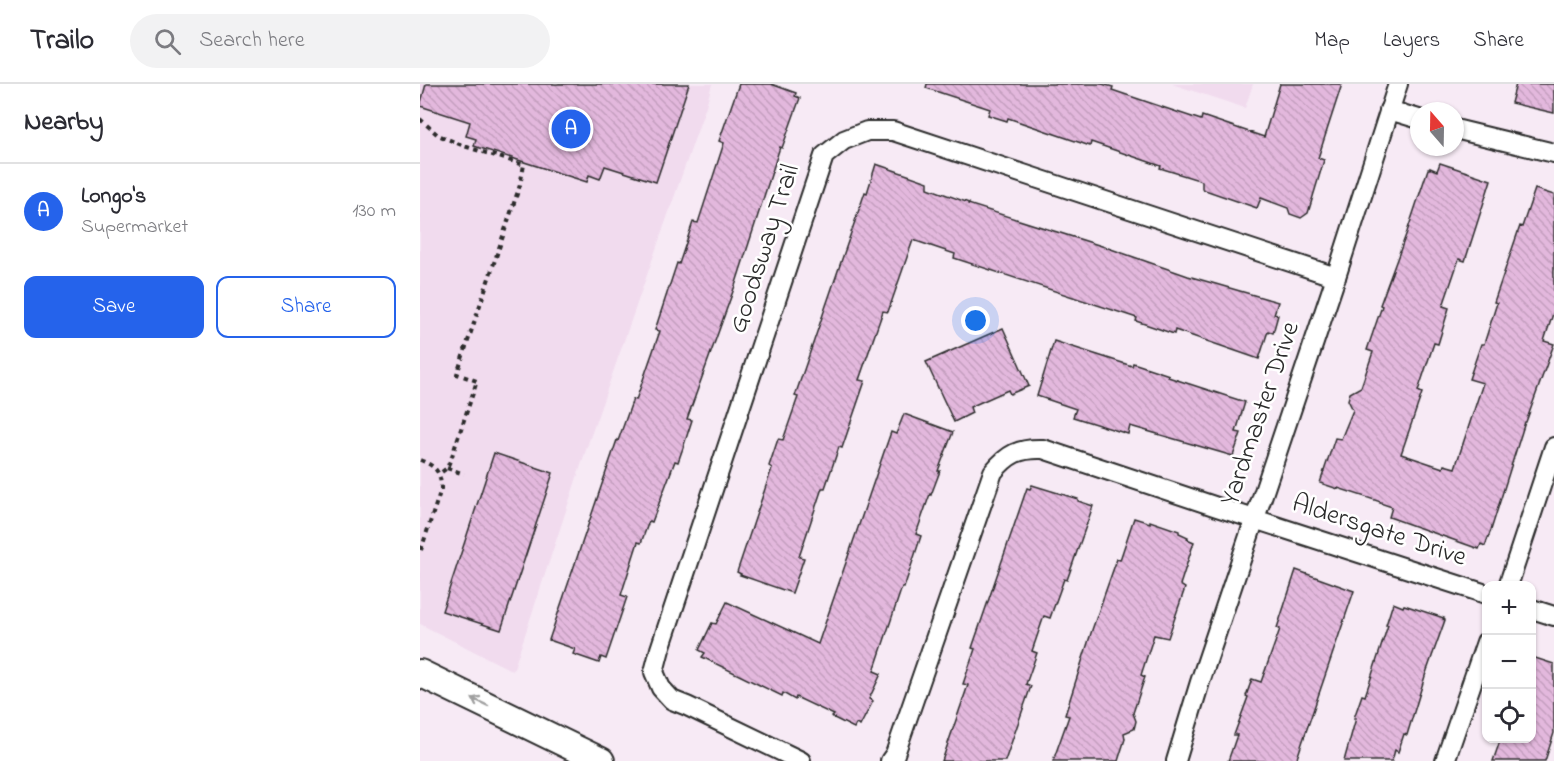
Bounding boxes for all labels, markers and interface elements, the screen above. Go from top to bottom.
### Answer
search box [130,14,550,68]
text: Trailo [30,21,94,62]
icon: search [151,25,184,58]
text: Search here [199,25,305,57]
text: Map [1314,26,1350,56]
text: Layers [1383,26,1440,56]
text: Share [1473,26,1524,56]
north arrow [1410,102,1464,156]
text: Nearby [24,104,103,142]
pin: A [552,106,590,152]
street label: Goodsway Trail [719,159,811,339]
text: Longo's [81,181,146,213]
text: A [37,197,50,226]
text: 130 m [352,197,396,226]
text: Supermarket [81,213,188,242]
button: Save [24,276,204,338]
button: Share [216,276,396,338]
your location [961,306,990,335]
street label: Yardmaster Drive [1211,316,1311,511]
street label: Aldersgate Drive [1287,484,1472,578]
map controls [1482,581,1536,743]
button: + [1482,581,1536,635]
button: − [1482,635,1536,689]
button: locate [1482,689,1536,743]
one-way arrow [472,696,490,708]

